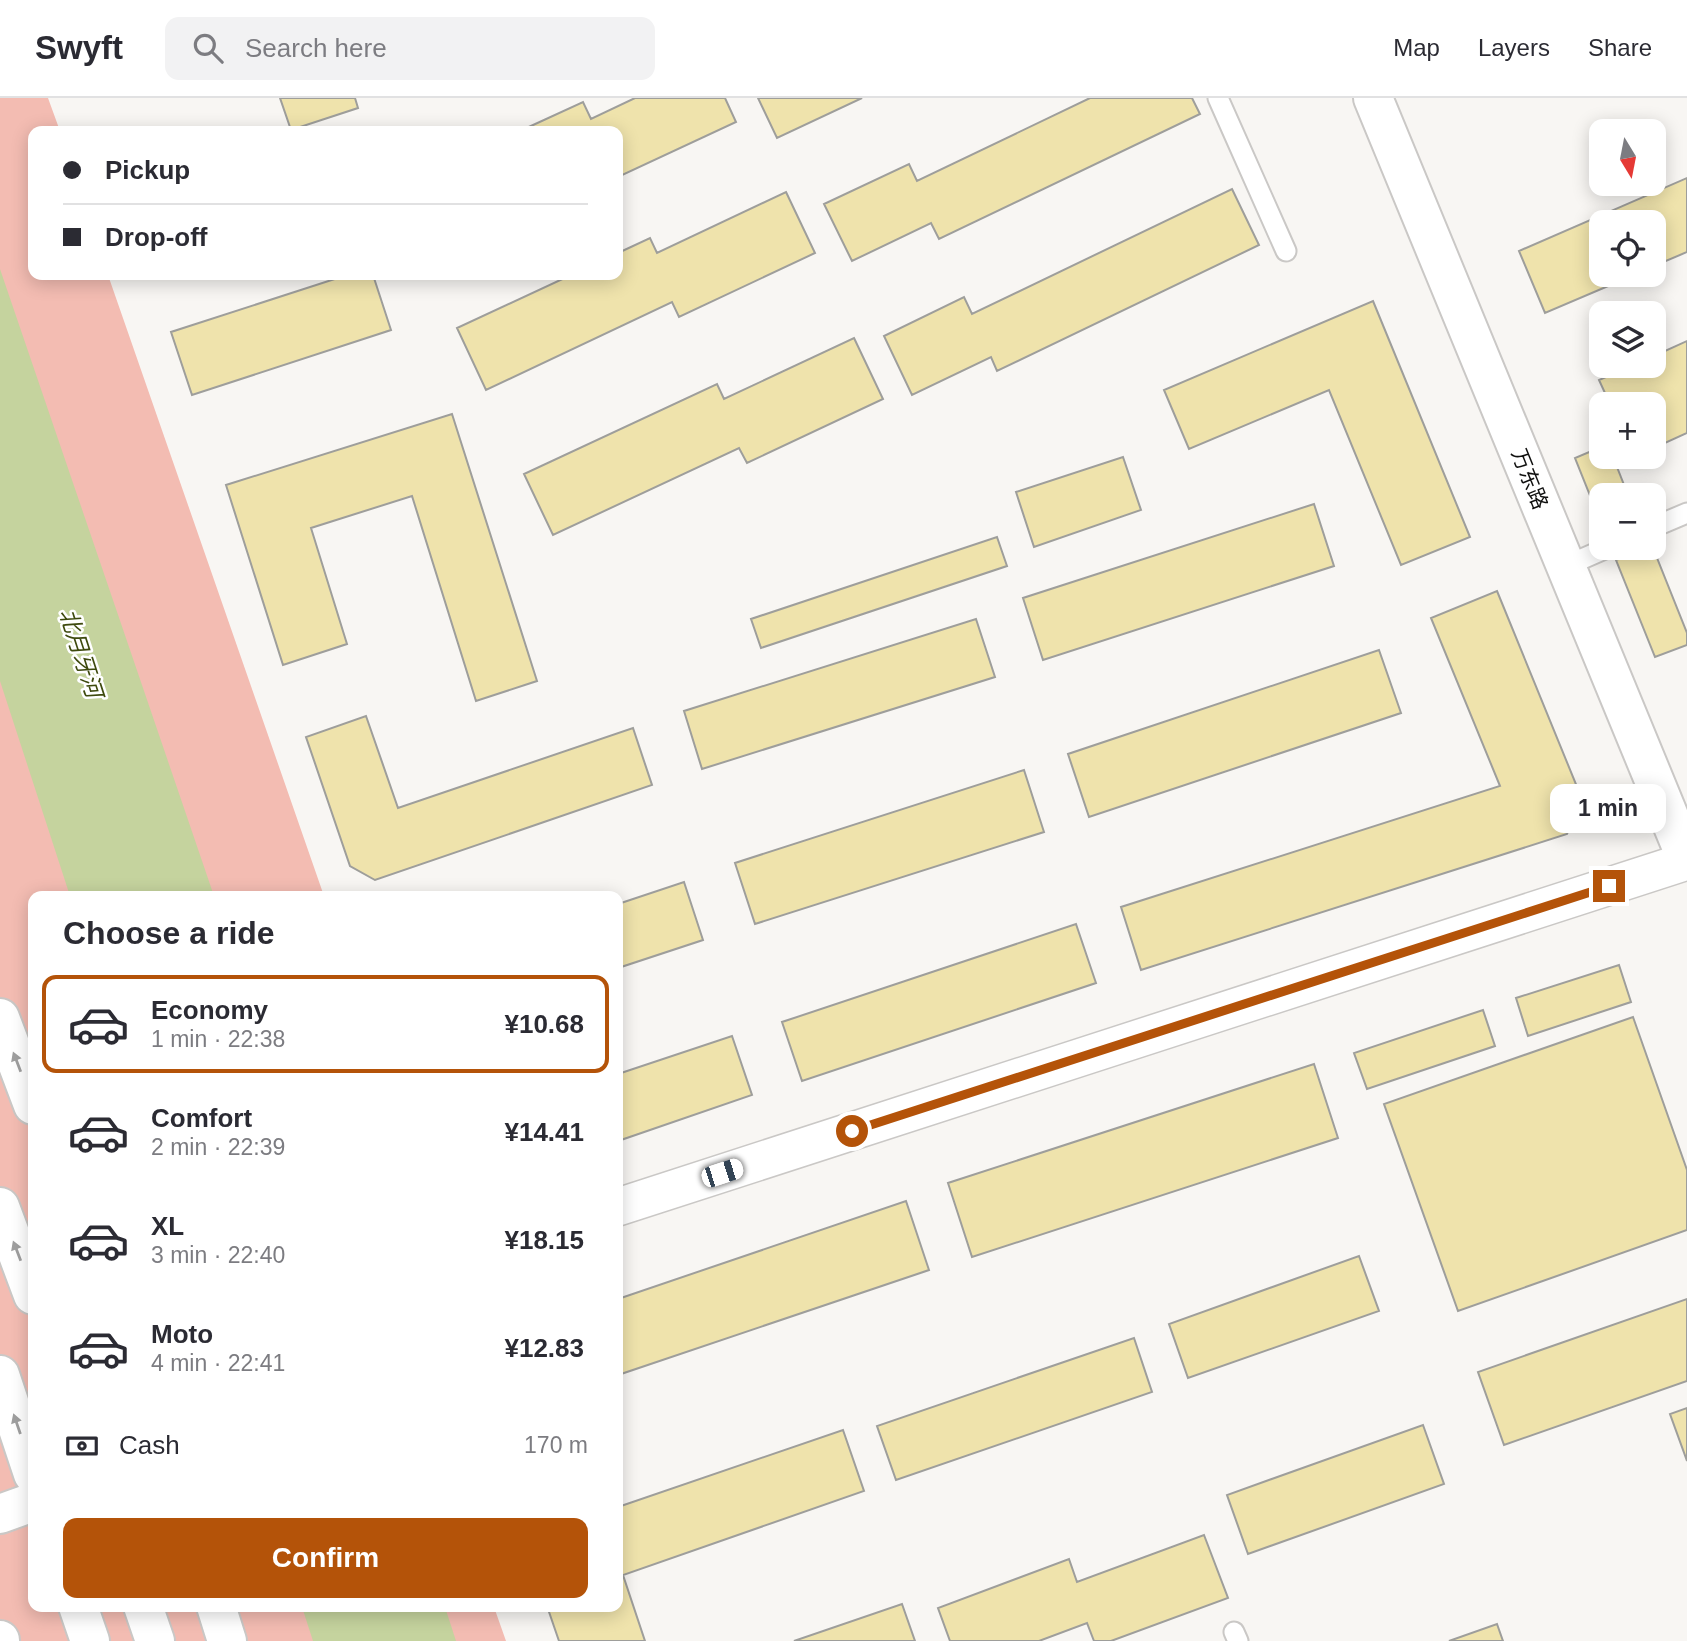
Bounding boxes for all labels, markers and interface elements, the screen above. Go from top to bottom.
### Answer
search box [165,17,655,80]
text: Swyft [35,29,123,66]
icon: search [189,29,227,67]
text: Search here [245,33,387,63]
text: Map [1393,34,1440,61]
text: Layers [1478,34,1550,61]
text: Share [1588,34,1652,61]
north arrow [1589,119,1666,196]
map controls [1589,119,1666,560]
text: Pickup [105,155,190,185]
button: locate [1589,210,1666,287]
text: Drop-off [105,222,208,252]
button: layers [1589,301,1666,378]
button: + [1589,392,1666,469]
street label: 万东路 [1508,445,1552,513]
button: − [1589,483,1666,560]
water label: 北月牙河 [54,605,109,705]
callout: 1 min [1551,784,1667,834]
text: 1 min [1578,795,1638,821]
route end [1593,870,1625,902]
text: Choose a ride [63,915,275,951]
icon: car [67,993,130,1056]
text: Economy [151,995,268,1025]
text: ¥10.68 [504,1009,584,1039]
text: 1 min · 22:38 [151,1026,285,1052]
one-way arrow [11,1051,22,1072]
icon: car [67,1101,130,1164]
text: Comfort [151,1103,252,1133]
route start [836,1115,868,1147]
text: ¥14.41 [504,1117,584,1147]
text: 2 min · 22:39 [151,1134,285,1160]
car [699,1157,746,1189]
icon: car [67,1209,130,1272]
text: XL [151,1211,184,1241]
text: ¥18.15 [504,1225,584,1255]
one-way arrow [11,1240,22,1261]
text: 3 min · 22:40 [151,1242,285,1268]
icon: car [67,1317,130,1380]
text: Moto [151,1319,213,1349]
text: ¥12.83 [504,1333,584,1363]
text: 4 min · 22:41 [151,1350,285,1376]
one-way arrow [11,1413,22,1434]
icon: cash [63,1427,101,1465]
text: Cash [119,1430,180,1460]
text: 170 m [524,1432,588,1458]
button: Confirm [63,1518,588,1598]

